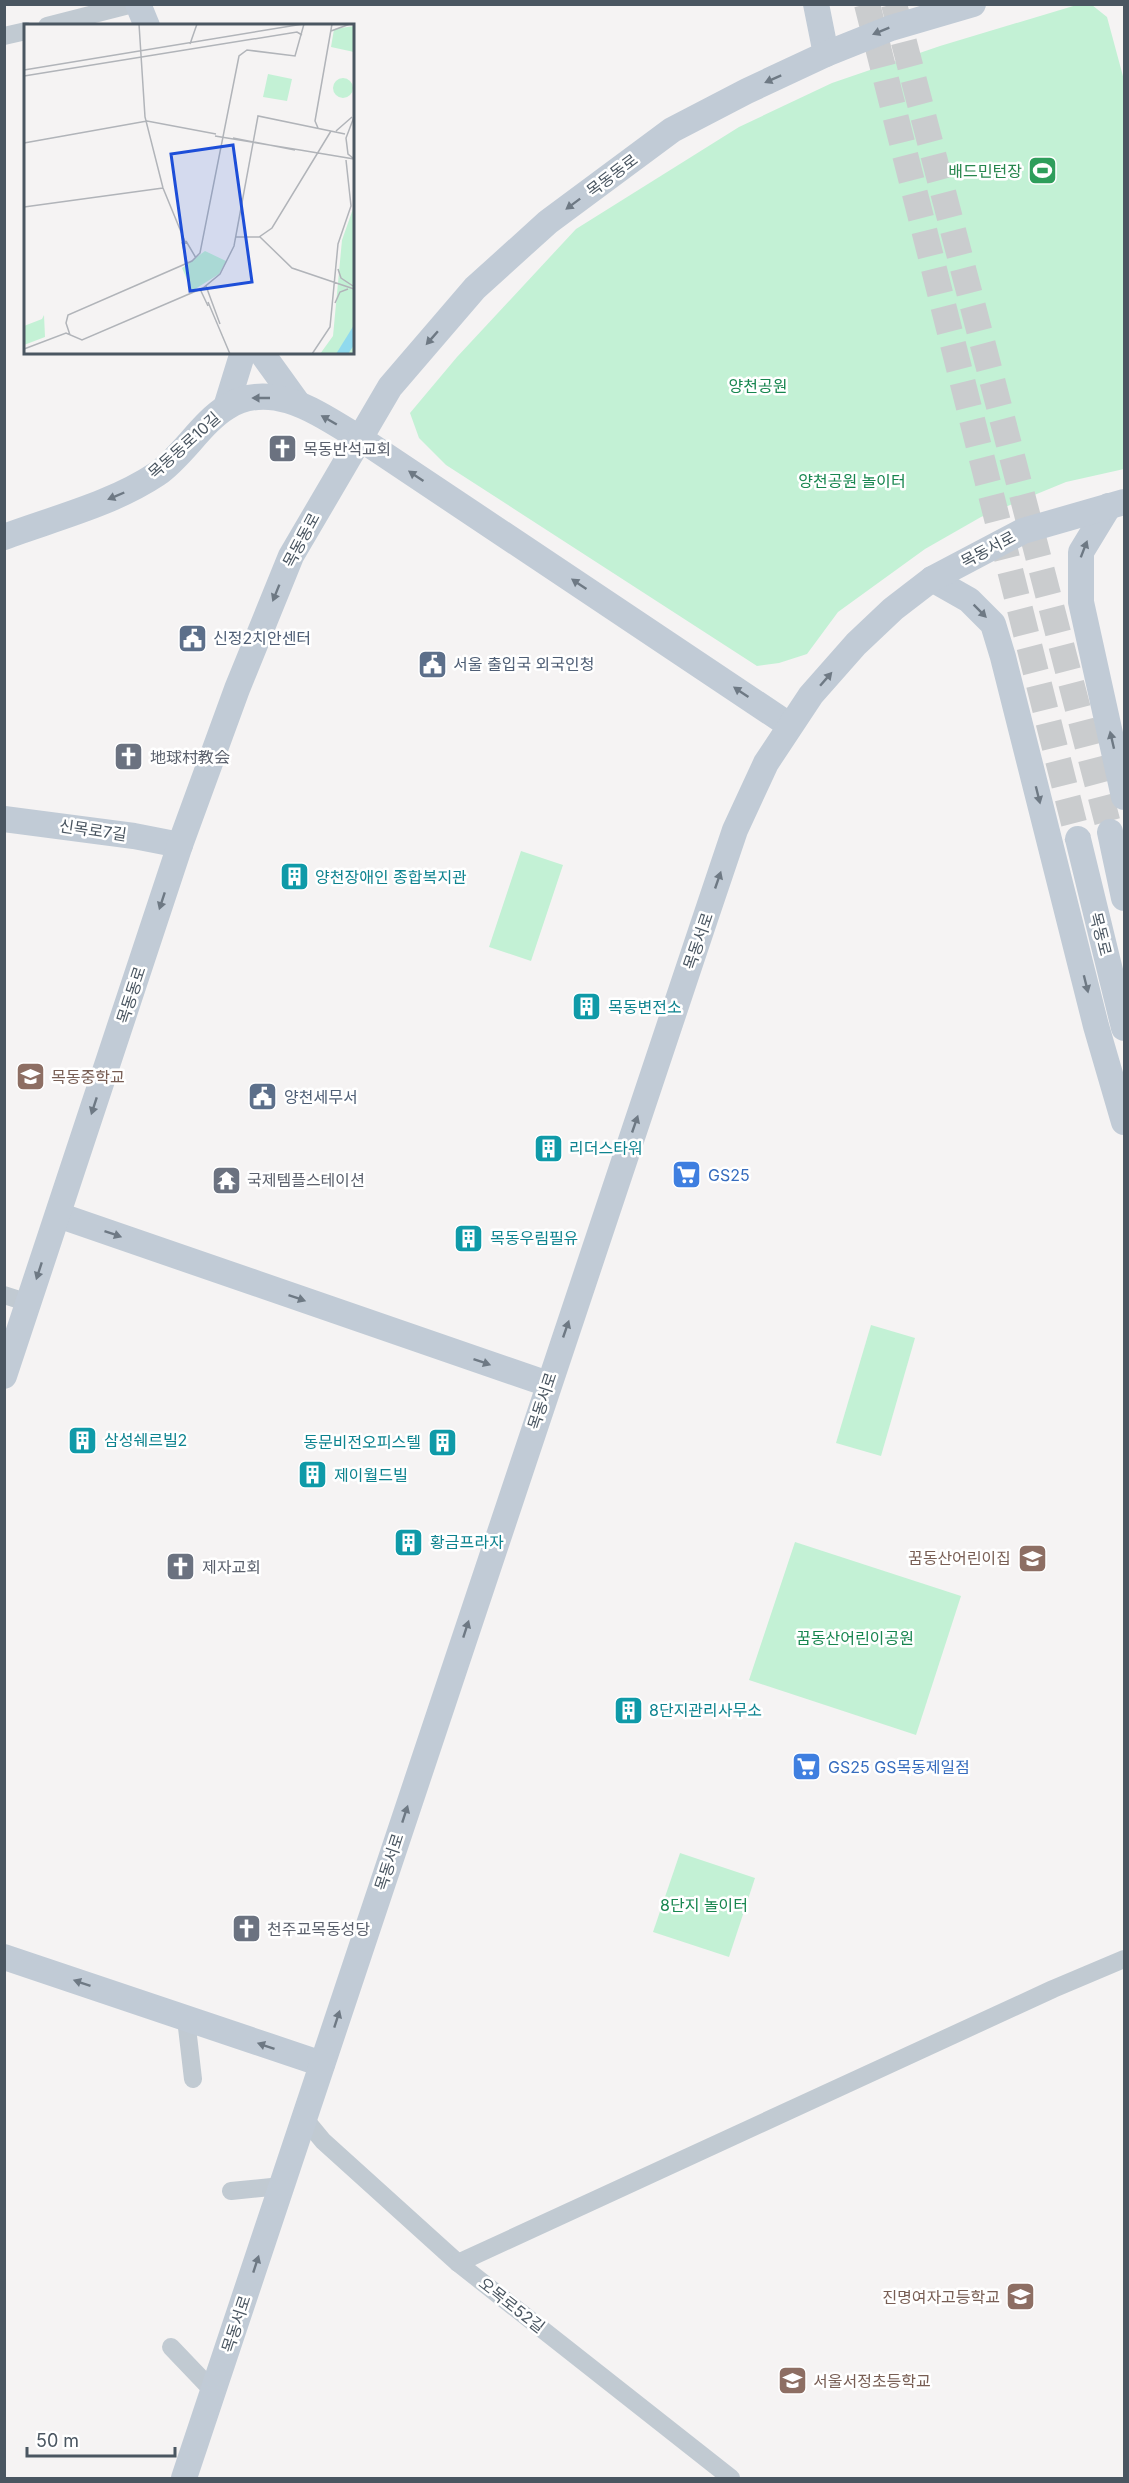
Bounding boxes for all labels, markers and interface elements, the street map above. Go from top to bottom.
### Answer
inset map [24,24,354,354]
one-way arrow [872,26,890,36]
one-way arrow [764,74,781,83]
street label: 목동동로 [582,149,642,201]
sports icon: 배드민턴장 [1027,155,1059,187]
place label: 배드민턴장 [948,161,1022,181]
one-way arrow [565,198,581,210]
one-way arrow [426,330,439,345]
park label: 양천공원 [729,376,787,396]
one-way arrow [251,393,270,403]
street label: 목동동로10길 [144,407,224,483]
one-way arrow [321,416,338,426]
church icon: 목동반석교회 [266,433,298,465]
place label: 목동반석교회 [303,439,391,459]
one-way arrow [408,470,425,481]
park label: 양천공원 놀이터 [798,471,906,491]
one-way arrow [107,491,125,501]
street label: 목동동로 [278,509,324,571]
street label: 목동서로 [957,526,1019,572]
one-way arrow [1080,540,1090,558]
one-way arrow [571,578,587,590]
one-way arrow [271,584,280,602]
one-way arrow [973,604,987,618]
public building icon: 신정2치안센터 [176,622,208,654]
place label: 신정2치안센터 [213,628,311,648]
public building icon: 서울 출입국 외국인청 [416,648,448,680]
place label: 서울 출입국 외국인청 [453,654,594,674]
one-way arrow [819,671,832,686]
one-way arrow [733,687,749,698]
one-way arrow [1106,731,1116,749]
church icon: 地球村教会 [113,741,145,773]
place label: 地球村教会 [150,747,230,767]
one-way arrow [1034,786,1044,804]
street label: 신목로7길 [58,815,128,845]
building icon: 양천장애인 종합복지관 [278,861,310,893]
place label: 양천장애인 종합복지관 [315,867,467,887]
one-way arrow [714,871,724,889]
one-way arrow [156,892,166,910]
street label: 목동서로 [679,910,717,972]
street label: 목동로 [1086,910,1116,958]
street label: 목동동로 [112,964,150,1026]
one-way arrow [1081,975,1091,993]
building icon: 목동변전소 [571,991,603,1023]
place label: 목동변전소 [608,997,682,1017]
school or university icon: 목동중학교 [14,1061,46,1093]
place label: 목동중학교 [51,1067,125,1087]
public building icon: 양천세무서 [247,1081,279,1113]
place label: 양천세무서 [284,1087,358,1107]
one-way arrow [89,1097,98,1115]
one-way arrow [631,1115,641,1133]
building icon: 리더스타워 [532,1132,564,1164]
place label: 리더스타워 [569,1138,643,1158]
supermarket icon: GS25 [671,1159,703,1191]
temple icon: 국제템플스테이션 [210,1164,242,1196]
place label: GS25 [708,1165,750,1185]
place label: 국제템플스테이션 [247,1170,365,1190]
building icon: 목동우림필유 [453,1222,485,1254]
place label: 목동우림필유 [490,1228,578,1248]
one-way arrow [104,1230,122,1240]
one-way arrow [34,1262,44,1280]
one-way arrow [288,1294,306,1304]
one-way arrow [562,1320,572,1338]
one-way arrow [473,1357,491,1367]
street label: 목동서로 [523,1370,561,1432]
building icon: 삼성쉐르빌2 [67,1424,99,1456]
building icon: 동문비전오피스텔 [426,1426,458,1458]
place label: 삼성쉐르빌2 [104,1430,187,1450]
place label: 동문비전오피스텔 [303,1432,421,1452]
building icon: 제이월드빌 [297,1459,329,1491]
place label: 제이월드빌 [334,1465,408,1485]
building icon: 황금프라자 [393,1526,425,1558]
place label: 황금프라자 [430,1532,504,1552]
school or university icon: 꿈동산어린이집 [1016,1542,1048,1574]
place label: 꿈동산어린이집 [908,1548,1011,1568]
church icon: 제자교회 [165,1551,197,1583]
place label: 제자교회 [202,1557,261,1577]
one-way arrow [462,1620,472,1638]
park label: 꿈동산어린이공원 [796,1628,914,1648]
building icon: 8단지관리사무소 [612,1694,644,1726]
place label: 8단지관리사무소 [649,1700,762,1720]
supermarket icon: GS25 GS목동제일점 [791,1751,823,1783]
place label: GS25 GS목동제일점 [828,1757,970,1777]
one-way arrow [401,1805,410,1823]
street label: 목동서로 [370,1831,408,1893]
park label: 8단지 놀이터 [660,1895,748,1915]
church icon: 천주교목동성당 [230,1913,262,1945]
place label: 천주교목동성당 [267,1919,370,1939]
one-way arrow [73,1978,91,1988]
one-way arrow [333,2010,342,2028]
one-way arrow [257,2040,275,2050]
one-way arrow [251,2255,261,2273]
street label: 오목로52길 [475,2273,549,2337]
school or university icon: 진명여자고등학교 [1005,2281,1037,2313]
place label: 진명여자고등학교 [882,2287,1000,2307]
street label: 목동서로 [217,2293,255,2355]
school or university icon: 서울서정초등학교 [776,2365,808,2397]
place label: 서울서정초등학교 [813,2371,931,2391]
scale bar [27,2420,176,2458]
text: 50 m [36,2430,79,2451]

